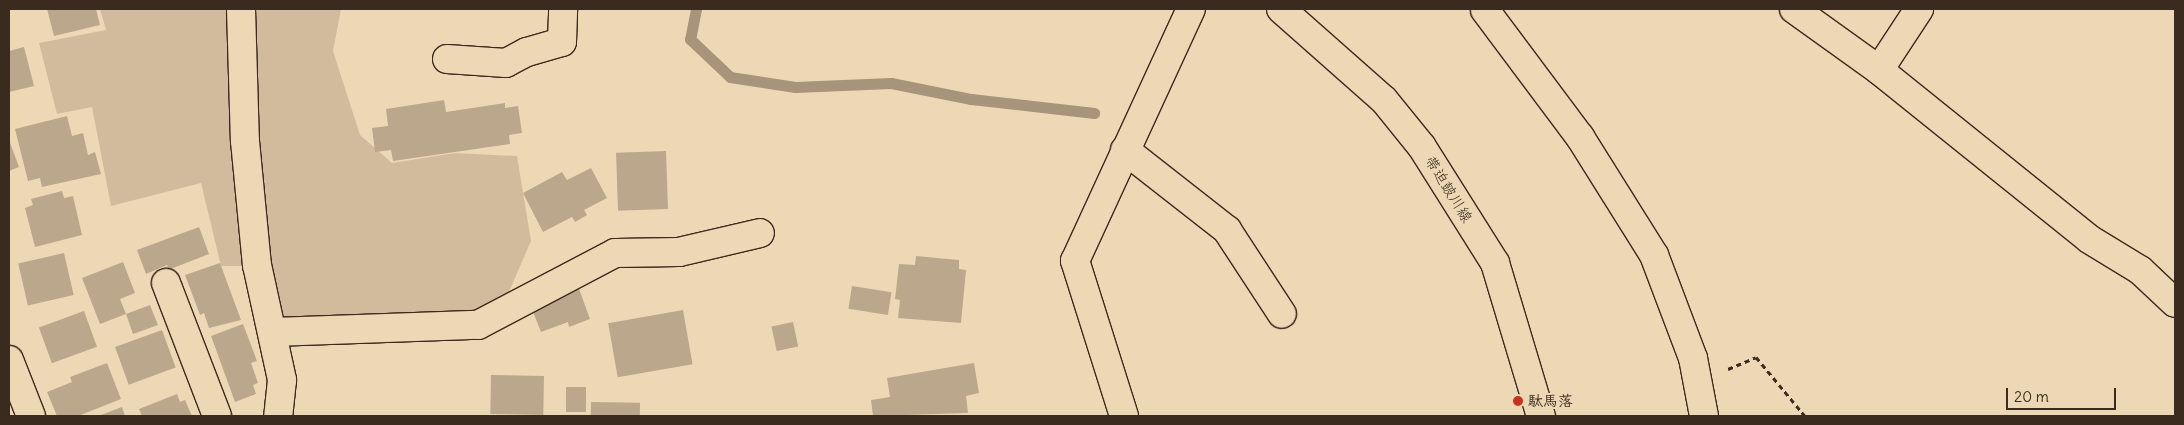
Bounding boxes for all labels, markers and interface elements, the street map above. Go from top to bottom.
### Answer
street label: 帯迫皷川線 [1421,152,1477,226]
scale bar [2009,378,2119,410]
text: 20 m [2014,387,2049,406]
place label: 駄馬落 [1528,392,1573,410]
marker: 駄馬落 [1512,395,1524,407]

